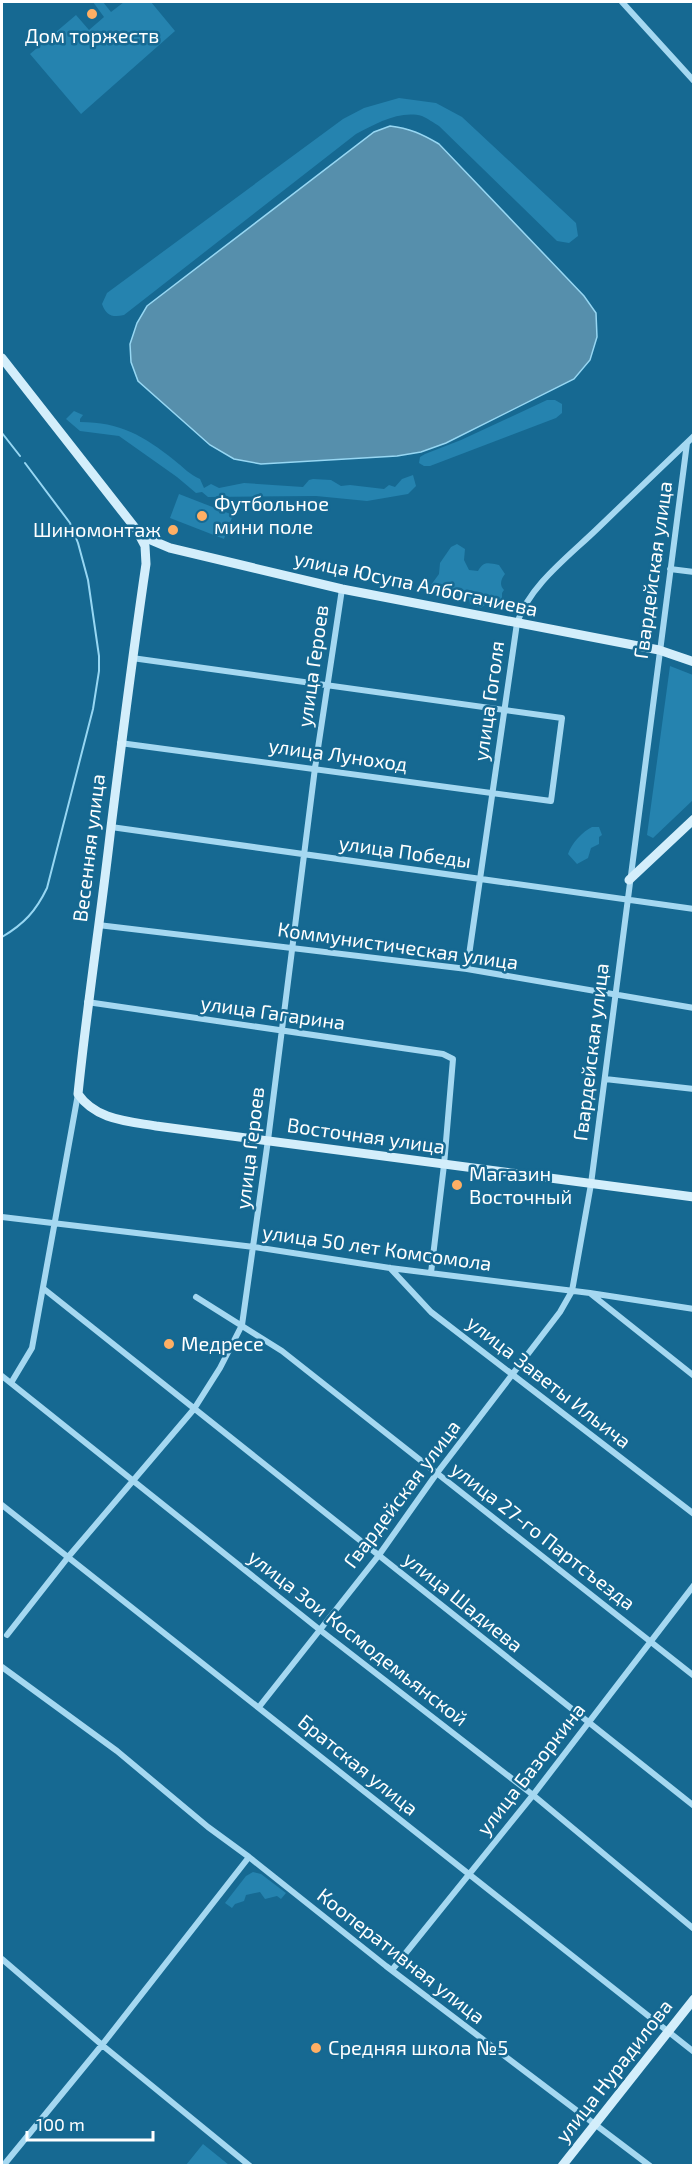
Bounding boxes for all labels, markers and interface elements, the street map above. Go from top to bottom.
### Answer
marker: Дом торжеств [85,7,99,21]
place label: Дом торжеств [25,23,159,47]
street label: Гвардейская улица [628,480,677,660]
place label: Футбольное мини поле [214,491,329,538]
marker: Футбольное мини поле [195,509,209,523]
place label: Шиномонтаж [33,517,161,541]
marker: Шиномонтаж [166,523,180,537]
street label: улица Юсупа Албогачиева [292,545,540,622]
street label: улица Героев [292,603,333,729]
street label: улица Гоголя [468,639,509,763]
street label: улица Луноход [267,732,409,777]
street label: Весенняя улица [67,772,110,923]
street label: улица Победы [337,830,473,873]
street label: Коммунистическая улица [276,916,520,975]
street label: Гвардейская улица [567,962,614,1142]
street label: улица Гагарина [199,990,347,1035]
street label: улица Героев [230,1085,269,1211]
street label: Восточная улица [285,1112,447,1159]
place label: Магазин Восточный [469,1161,572,1208]
marker: Магазин Восточный [450,1178,464,1192]
street label: улица 50 лет Комсомола [261,1219,493,1276]
street label: улица Заветы Ильича [462,1310,636,1453]
place label: Медресе [181,1331,264,1355]
marker: Медресе [162,1337,176,1351]
street label: Гвардейская улица [338,1415,465,1573]
street label: улица 27-го Партсъезда [446,1456,640,1615]
street label: улица Зои Космодемьянской [243,1544,473,1731]
street label: улица Шадиева [399,1546,528,1657]
street label: улица Базоркина [471,1697,590,1840]
street label: Братская улица [293,1709,423,1821]
street label: Кооперативная улица [312,1882,490,2029]
street label: улица Нурадилова [550,1994,677,2147]
place label: Средняя школа №5 [328,2035,508,2059]
marker: Средняя школа №5 [309,2041,323,2055]
scale bar [27,2104,153,2142]
text: 100 m [36,2113,85,2135]

